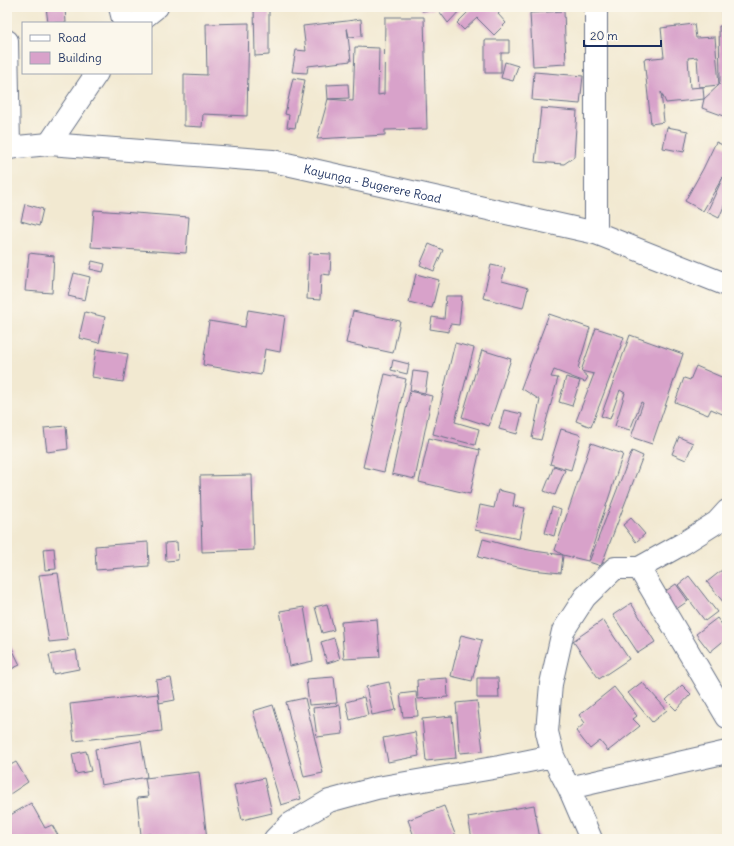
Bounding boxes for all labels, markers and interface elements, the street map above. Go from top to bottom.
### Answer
legend [22,22,152,74]
scale bar [584,22,661,48]
text: 20 m [590,28,618,43]
text: Road [58,30,86,45]
text: Building [58,50,102,65]
street label: Kayunga - Bugerere Road [303,161,443,206]

